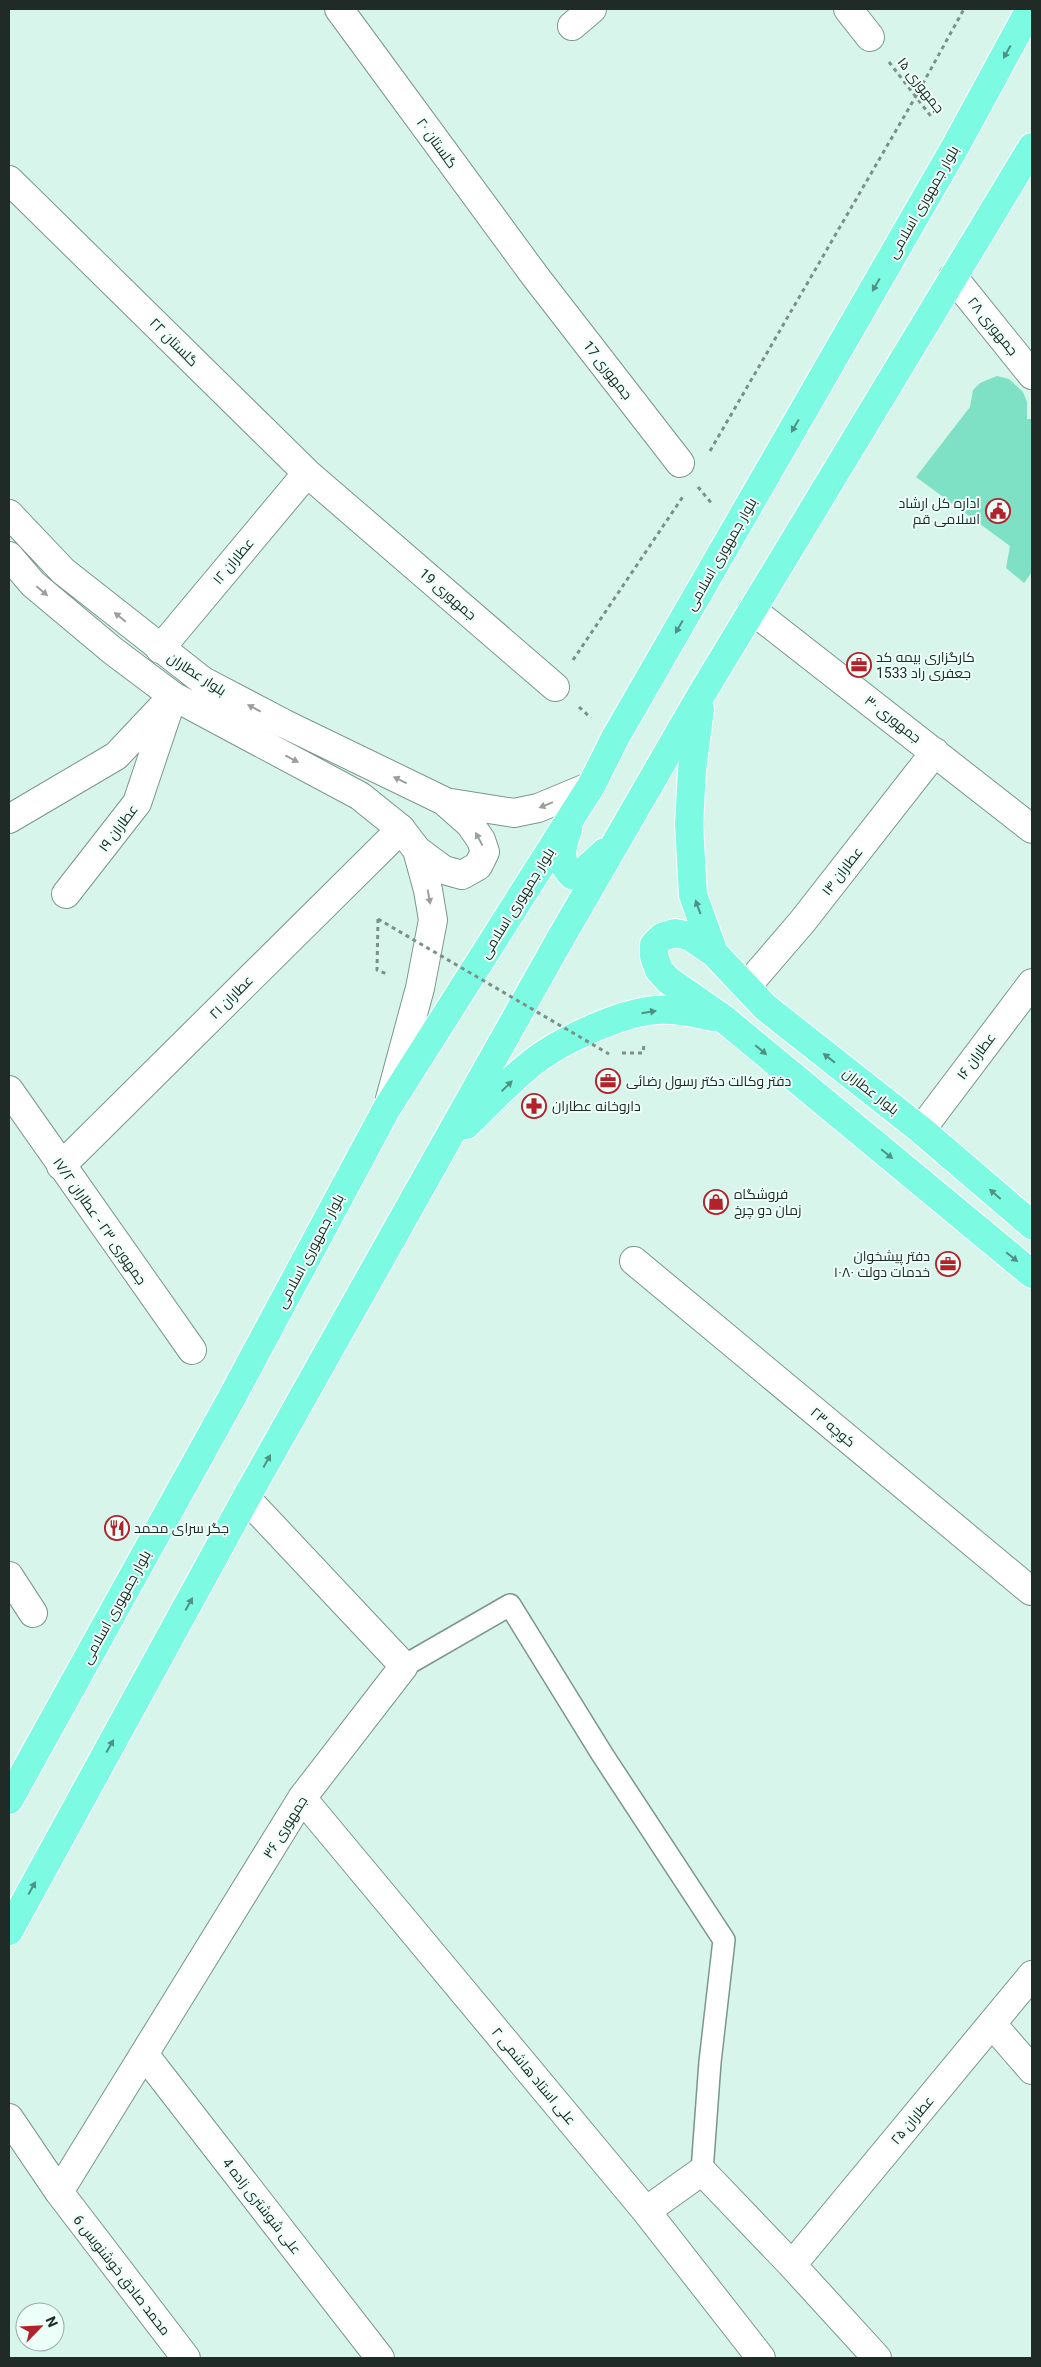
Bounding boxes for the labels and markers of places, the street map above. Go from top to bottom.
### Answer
place label: اداره کل ارشاد اسلامی قم [898,495,980,529]
public building icon: اداره کل ارشاد اسلامی قم [985,498,1011,524]
place label: کارگزاری بیمه کد 1533 جعفری راد [876,649,975,681]
office icon: کارگزاری بیمه کد 1533 جعفری راد [846,652,872,678]
office icon: دفتر وکالت دکتر رسول رضائی [595,1068,621,1094]
place label: دفتر وکالت دکتر رسول رضائی [626,1073,791,1090]
pharmacy icon: داروخانه عطاران [521,1093,547,1119]
place label: داروخانه عطاران [552,1098,641,1114]
place label: فروشگاه زمان دو چرخ [734,1186,802,1220]
shop icon: فروشگاه زمان دو چرخ [703,1189,729,1215]
place label: دفتر پیشخوان خدمات دولت ۱۰۸۰ [834,1248,930,1280]
office icon: دفتر پیشخوان خدمات دولت ۱۰۸۰ [935,1251,961,1277]
restaurant icon: جگر سرای محمد [104,1515,130,1541]
place label: جگر سرای محمد [134,1520,229,1536]

